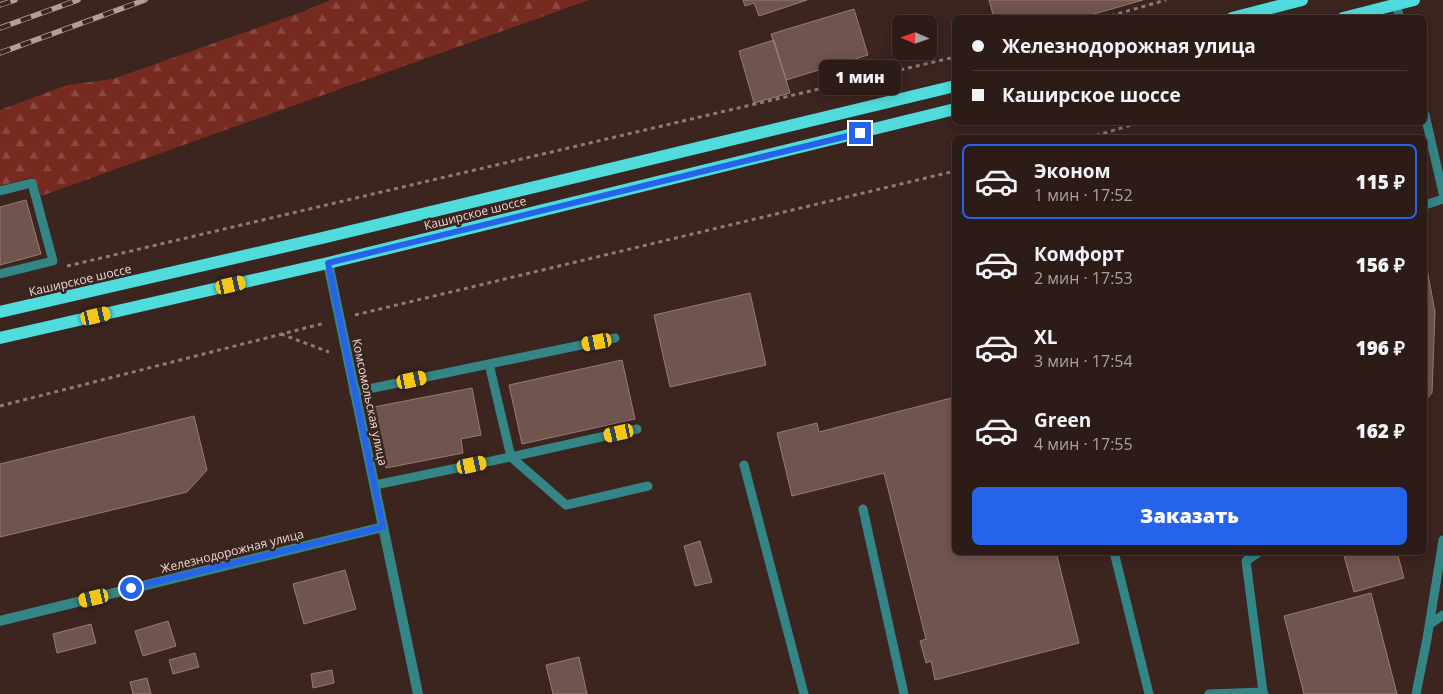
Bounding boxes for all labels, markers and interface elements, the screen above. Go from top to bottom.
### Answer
north arrow [892,15,938,60]
map controls [892,15,937,60]
text: Железнодорожная улица [1002,33,1256,59]
callout: 1 мин [819,61,901,96]
text: 1 мин [835,66,885,88]
text: Каширское шоссе [1002,82,1181,108]
route end [849,122,871,144]
text: Эконом [1034,158,1111,184]
icon: car [974,159,1019,204]
text: 115 ₽ [1356,169,1405,195]
text: 1 мин · 17:52 [1034,184,1133,206]
street label: Каширское шоссе [422,192,528,234]
text: Комфорт [1034,241,1124,267]
icon: car [974,242,1019,287]
text: 156 ₽ [1356,252,1405,278]
street label: Каширское шоссе [27,260,133,300]
text: 2 мин · 17:53 [1034,267,1133,289]
car [214,274,247,296]
car [79,305,112,327]
text: XL [1034,324,1057,350]
icon: car [974,325,1019,370]
car [580,332,613,352]
text: 196 ₽ [1356,335,1405,361]
street label: Комсомольская улица [348,337,392,467]
text: 3 мин · 17:54 [1034,350,1133,372]
car [395,370,428,390]
text: Green [1034,407,1091,433]
icon: car [974,408,1019,453]
text: 162 ₽ [1356,418,1405,444]
car [602,422,635,444]
text: 4 мин · 17:55 [1034,433,1133,455]
car [455,455,488,475]
button: Заказать [972,487,1407,545]
street label: Железнодорожная улица [158,525,306,577]
route start [120,577,142,599]
car [77,587,110,609]

